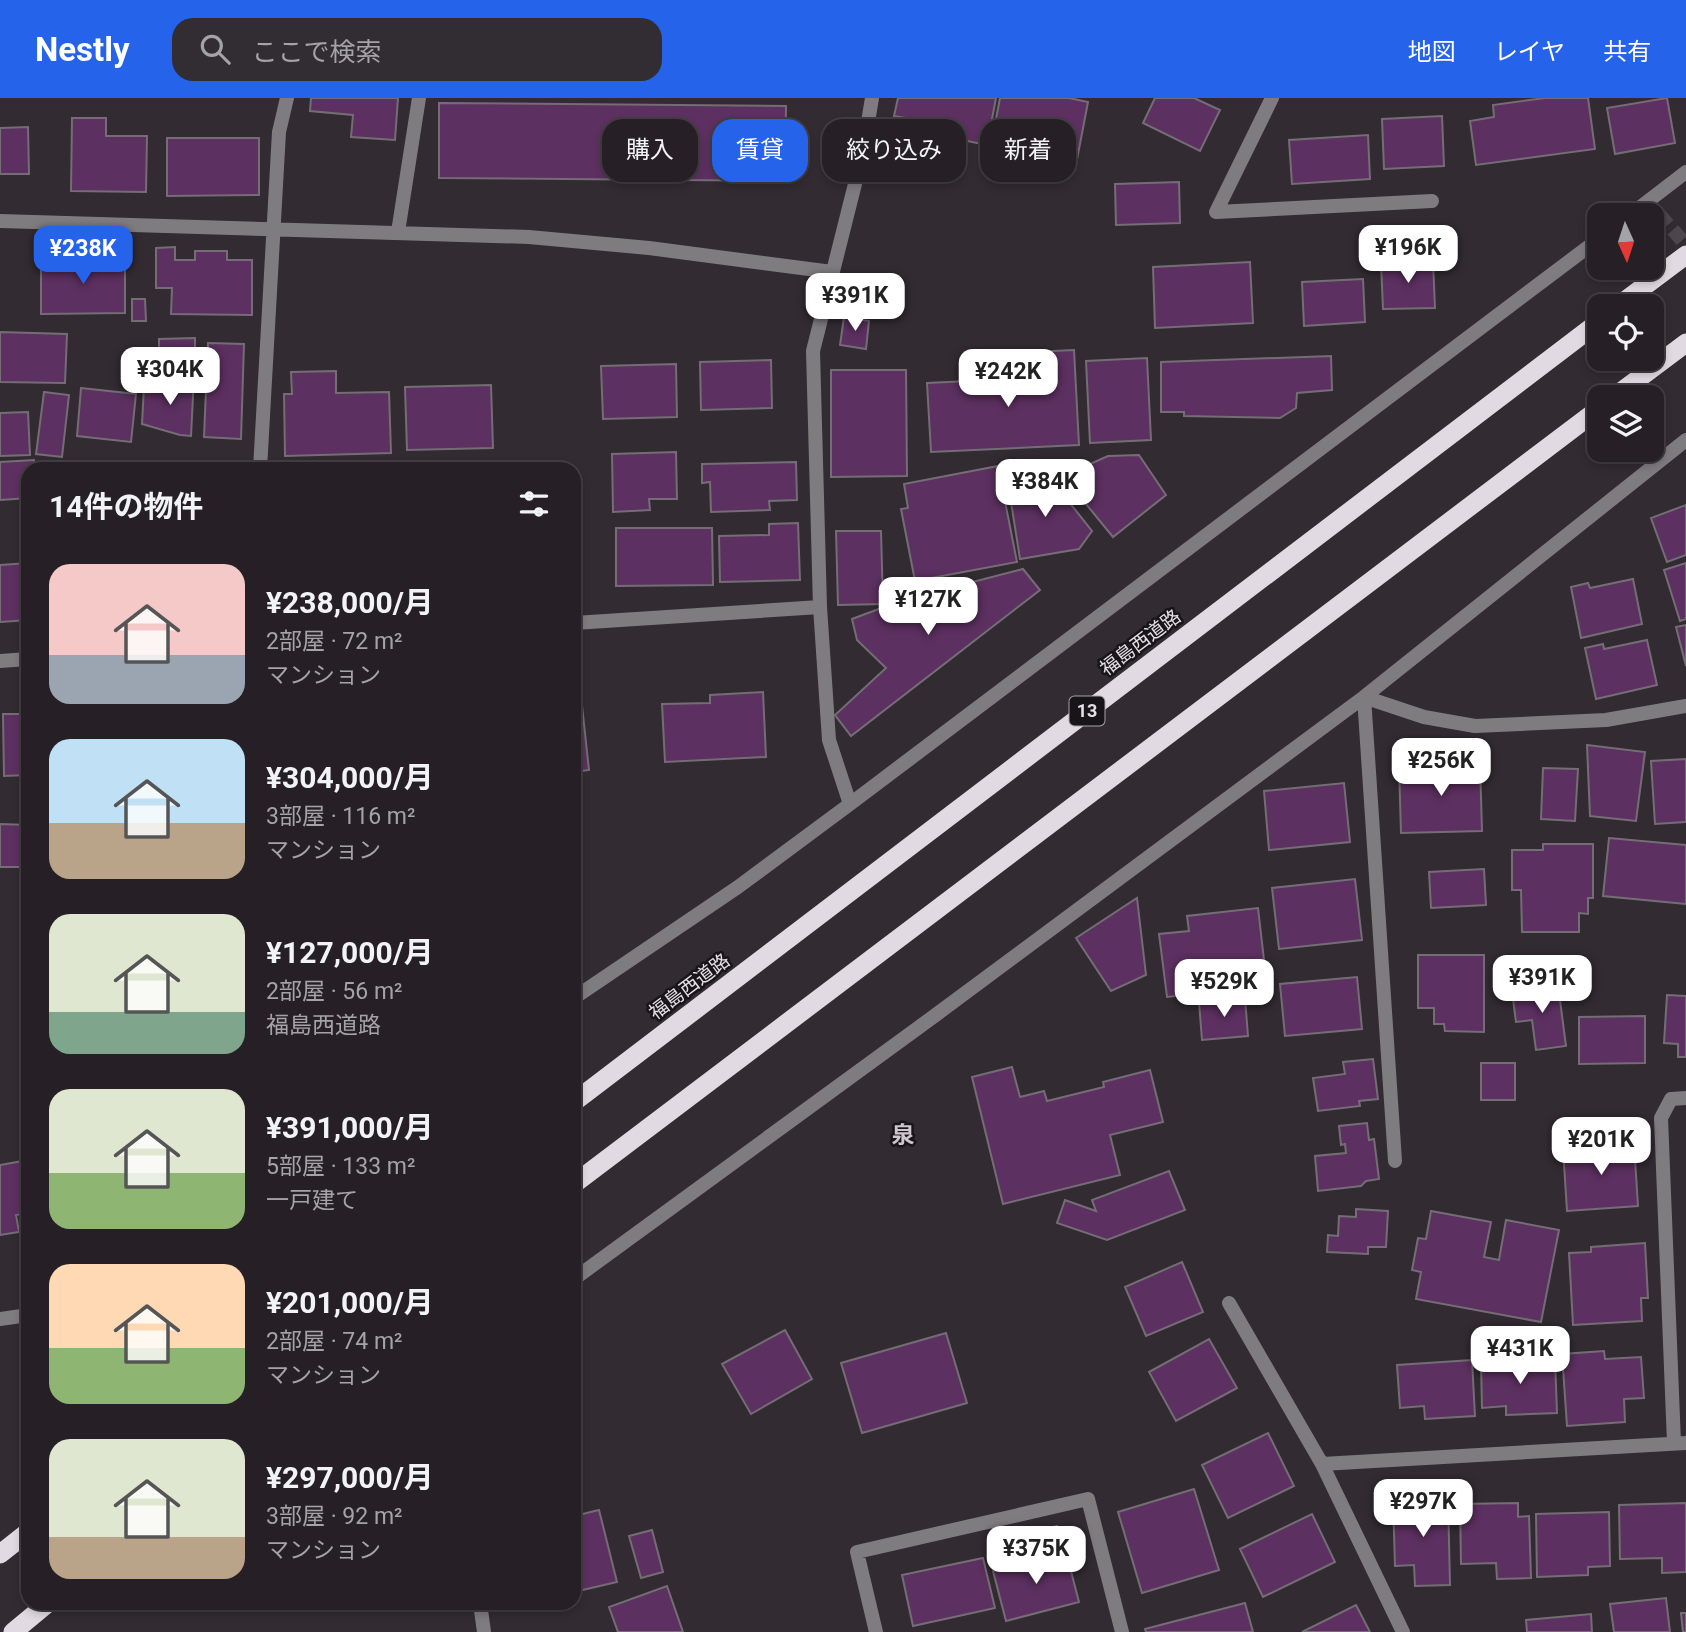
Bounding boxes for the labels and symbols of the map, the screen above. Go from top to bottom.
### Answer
north arrow [1587,203,1664,280]
pin: ¥238K [34,226,132,286]
pin: ¥196K [1359,226,1457,285]
pin: ¥391K [806,274,904,333]
pin: ¥304K [121,348,219,407]
pin: ¥242K [959,350,1057,409]
pin: ¥384K [996,460,1094,519]
pin: ¥127K [879,578,977,637]
street label: 福島西道路 [1095,605,1185,680]
road number: 13 [1070,696,1104,726]
pin: ¥256K [1392,738,1490,798]
street label: 福島西道路 [644,949,734,1024]
pin: ¥391K [1493,956,1591,1015]
pin: ¥529K [1175,960,1273,1019]
pin: ¥201K [1552,1118,1650,1177]
district label: 泉 [892,1122,915,1149]
pin: ¥431K [1471,1326,1569,1386]
pin: ¥297K [1374,1480,1472,1539]
pin: ¥375K [987,1526,1085,1586]

